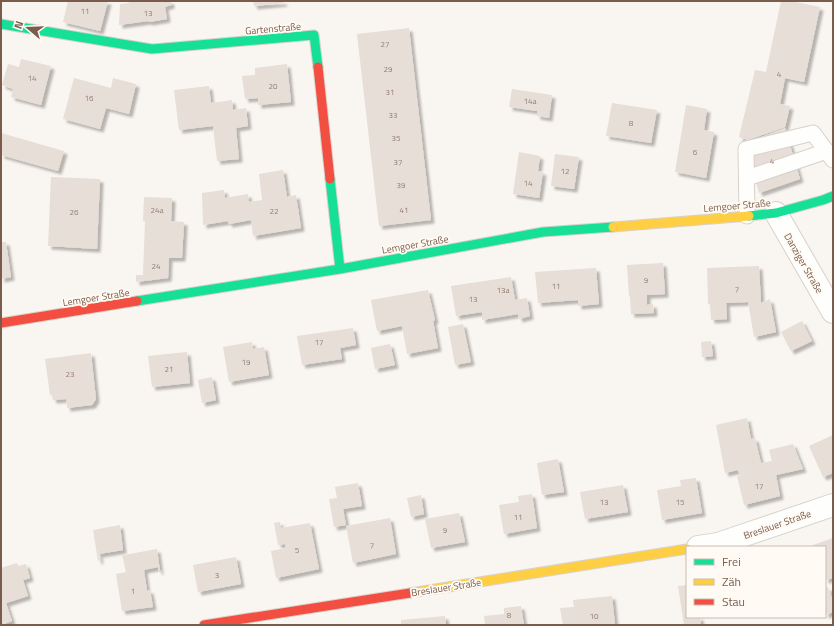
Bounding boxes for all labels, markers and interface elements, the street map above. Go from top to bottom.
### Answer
house number: 11 [81,5,89,17]
house number: 13 [144,7,152,19]
north arrow [8,8,48,48]
text: N [10,19,27,31]
street label: Gartenstraße [245,19,302,38]
house number: 27 [381,38,389,50]
house number: 29 [384,63,393,75]
house number: 4 [777,68,782,80]
house number: 14 [28,72,37,84]
house number: 20 [269,80,278,92]
house number: 31 [386,86,394,98]
house number: 16 [85,92,94,104]
house number: 14a [524,95,536,107]
house number: 33 [389,109,397,121]
house number: 8 [629,117,634,129]
house number: 35 [392,132,401,144]
house number: 6 [693,146,698,158]
house number: 4 [770,155,775,167]
house number: 37 [394,156,402,168]
house number: 12 [561,165,569,177]
house number: 14 [524,177,533,189]
house number: 39 [397,179,406,191]
street label: Lemgoer Straße [703,195,771,216]
house number: 24a [151,204,163,216]
house number: 41 [400,204,408,216]
house number: 22 [270,205,278,217]
house number: 26 [70,206,79,218]
street label: Danziger Straße [780,230,827,296]
street label: Lemgoer Straße [381,231,450,258]
house number: 24 [152,260,161,272]
house number: 9 [644,274,649,286]
house number: 11 [552,280,560,292]
house number: 7 [735,283,739,295]
house number: 13a [497,284,509,296]
street label: Lemgoer Straße [62,285,131,310]
house number: 13 [469,293,477,305]
house number: 17 [315,336,323,348]
house number: 19 [242,356,251,368]
house number: 21 [165,363,173,375]
house number: 23 [66,368,74,380]
house number: 17 [755,480,763,492]
house number: 13 [600,496,608,508]
house number: 15 [676,496,685,508]
street label: Breslauer Straße [741,506,813,543]
house number: 11 [514,511,522,523]
house number: 9 [443,524,448,536]
house number: 7 [370,539,374,551]
house number: 5 [295,544,300,556]
legend [686,546,826,618]
text: Frei [722,552,741,571]
house number: 3 [215,569,219,581]
text: Zäh [722,572,741,591]
street label: Breslauer Straße [410,575,482,600]
house number: 1 [131,585,135,597]
text: Stau [722,592,745,611]
house number: 8 [507,609,512,621]
house number: 10 [590,610,599,622]

